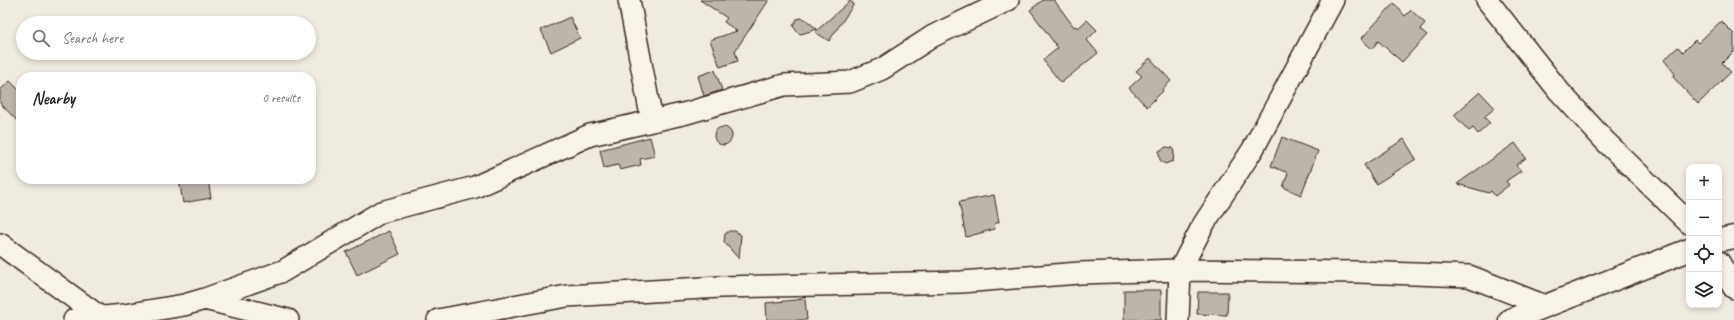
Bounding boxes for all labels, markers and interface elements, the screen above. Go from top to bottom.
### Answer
search box [16,16,316,60]
icon: search [30,27,52,49]
text: Search here [62,29,123,48]
text: Nearby [32,88,75,109]
text: 0 results [262,90,300,106]
map controls [1686,164,1722,308]
button: + [1686,164,1722,200]
button: − [1686,200,1722,236]
button: locate [1686,236,1722,272]
button: layers [1686,272,1722,308]

